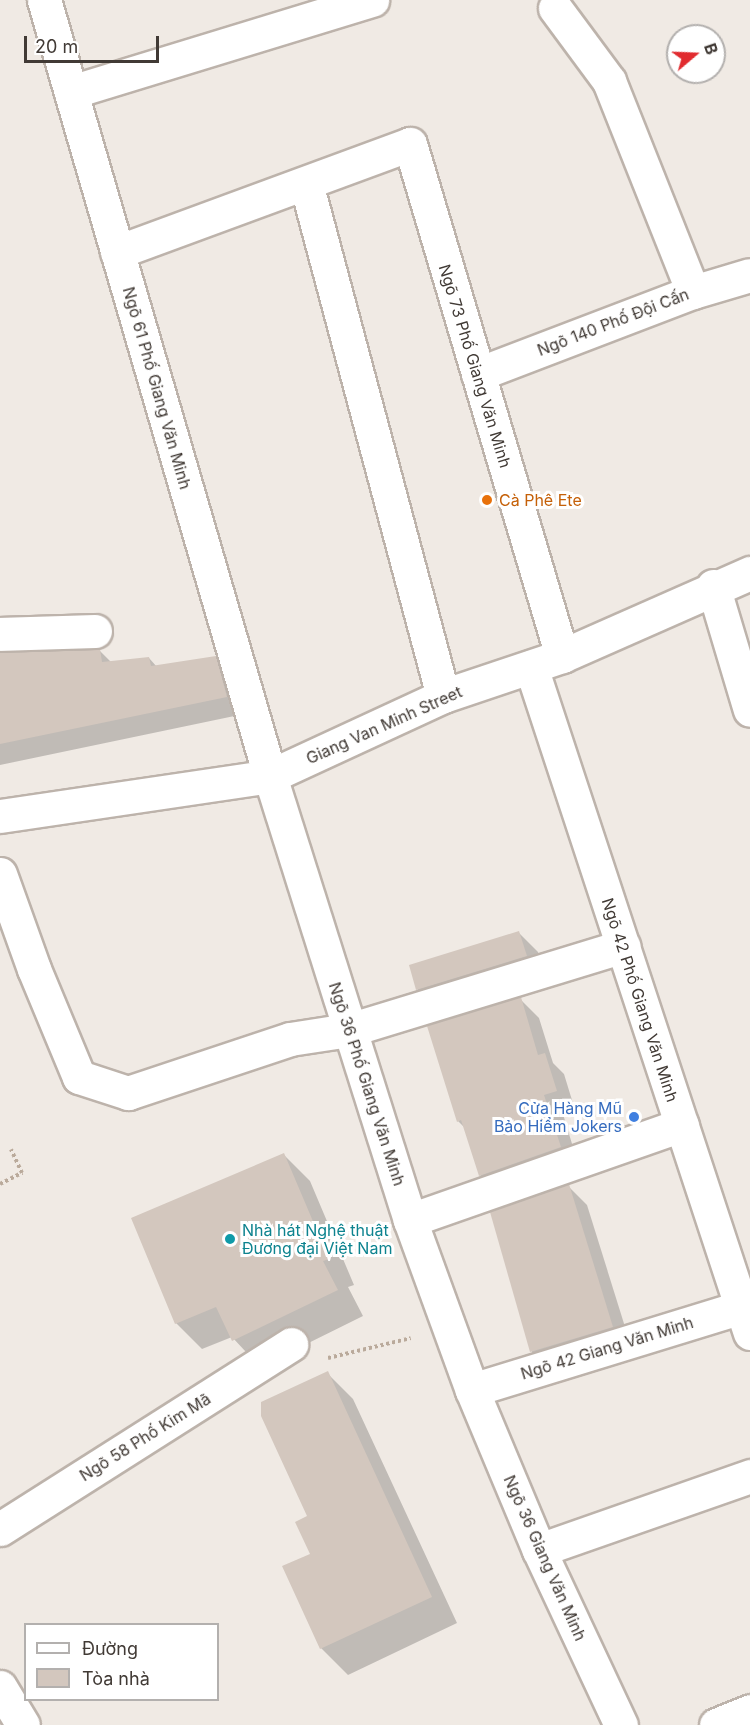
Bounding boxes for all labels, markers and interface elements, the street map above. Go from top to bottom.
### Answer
scale bar [27,24,162,62]
north arrow [666,24,726,84]
text: 20 m [35,36,78,57]
text: B [700,41,722,57]
street label: Ngõ 73 Phố Giang Văn Minh [435,262,515,470]
street label: Ngõ 140 Phố Đội Cấn [534,284,692,360]
street label: Ngõ 61 Phố Giang Văn Minh [119,285,195,491]
place label: Cà Phê Ete [499,490,582,510]
marker: Cà Phê Ete [480,493,494,507]
street label: Giang Van Minh Street [303,682,465,768]
street label: Ngõ 42 Phố Giang Văn Minh [598,896,682,1104]
street label: Ngõ 36 Phố Giang Văn Minh [325,980,409,1188]
place label: Cửa Hàng Mũ Bảo Hiểm Jokers [494,1098,622,1136]
marker: Cửa Hàng Mũ Bảo Hiểm Jokers [627,1110,641,1124]
place label: Nhà hát Nghệ thuật Đương đại Việt Nam [242,1220,392,1258]
marker: Nhà hát Nghệ thuật Đương đại Việt Nam [223,1232,237,1246]
street label: Ngõ 42 Giang Văn Minh [518,1313,696,1383]
street label: Ngõ 58 Phố Kim Mã [76,1389,214,1485]
street label: Ngõ 36 Giang Văn Minh [500,1472,590,1644]
legend [24,1623,219,1701]
text: Đường [82,1638,138,1659]
text: Tòa nhà [82,1668,150,1689]

